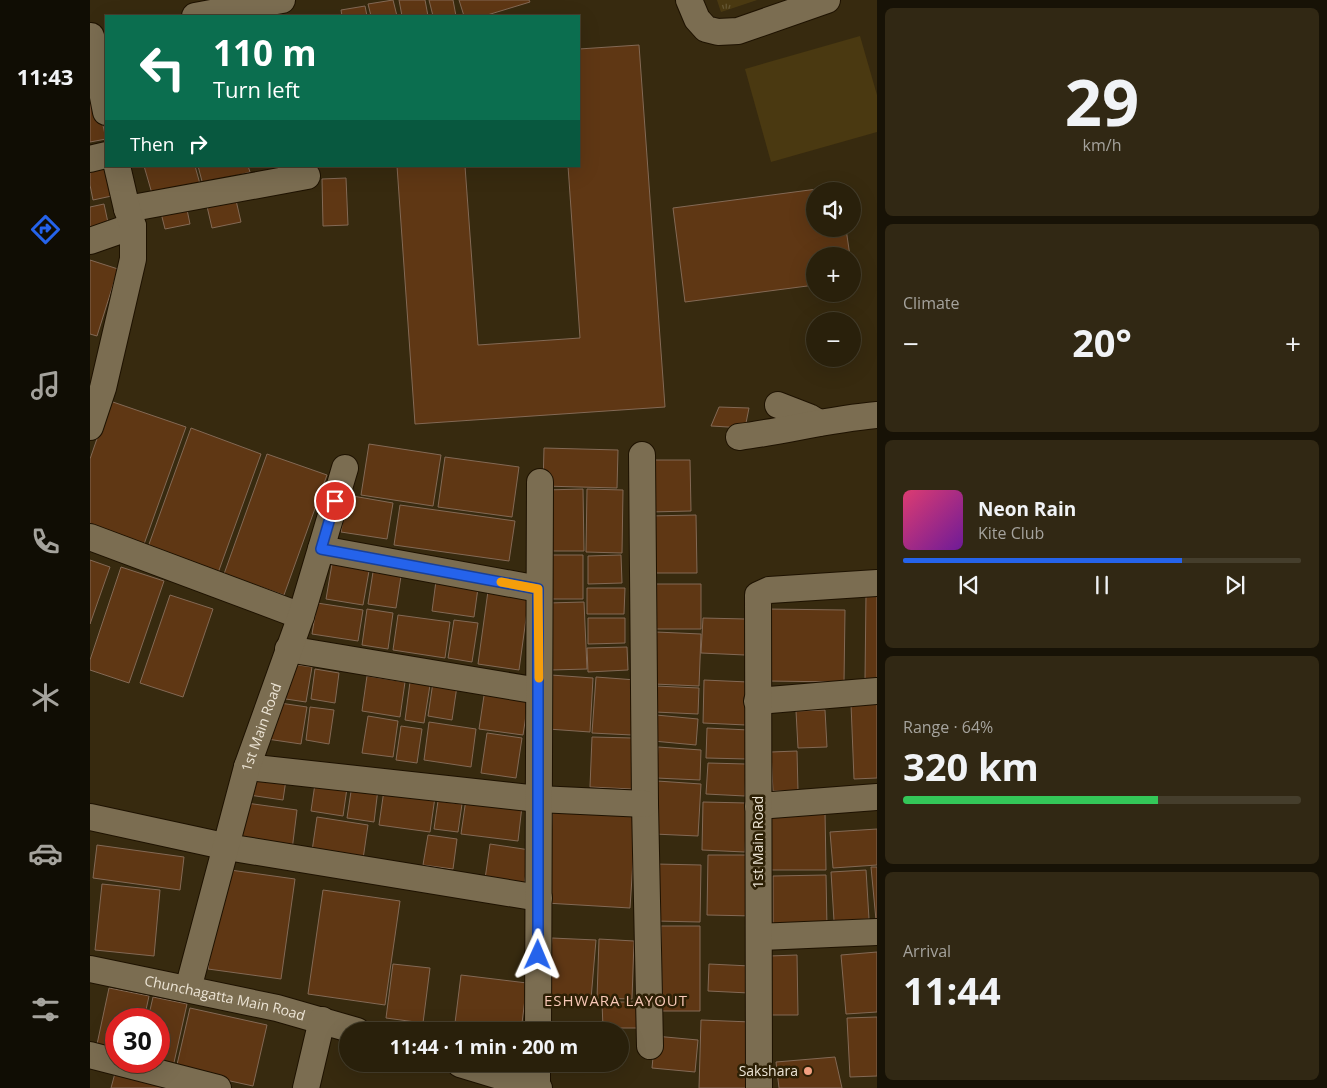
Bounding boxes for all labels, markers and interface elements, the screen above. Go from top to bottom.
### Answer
text: 110 m [213,29,317,76]
icon: left [130,35,195,100]
text: 29 [1065,57,1139,145]
text: 11:43 [17,61,73,91]
text: Turn left [213,74,300,104]
icon: right [184,130,212,158]
text: Then [130,131,174,157]
text: km/h [1083,134,1121,156]
map controls [806,182,861,367]
button: sound [806,182,861,237]
icon: directions [28,212,63,247]
button: + [806,247,861,302]
text: Climate [903,292,960,314]
button: − [806,312,861,367]
text: 20° [1072,316,1132,368]
text: − [903,324,919,362]
text: + [1285,324,1301,362]
icon: music [28,368,63,403]
pin [314,480,356,522]
icon: arrive [321,487,349,515]
text: Neon Rain [978,496,1076,522]
text: Kite Club [978,522,1044,544]
icon: phone [28,524,63,559]
icon: previous [955,571,983,599]
icon: pause [1088,571,1116,599]
icon: next [1221,571,1249,599]
icon: climate [28,680,63,715]
street label: 1st Main Road [236,680,285,773]
text: Range · 64% [903,716,993,738]
text: 320 km [903,740,1039,792]
street label: 1st Main Road [748,796,767,888]
icon: car [28,836,63,871]
position arrow [511,928,563,980]
text: Arrival [903,940,951,962]
text: 11:44 [903,964,1001,1016]
street label: Chunchagatta Main Road [143,971,308,1025]
district label: ESHWARA LAYOUT [544,990,688,1010]
icon: filters [28,992,63,1027]
speed limit sign: 30 [105,1008,170,1073]
text: 11:44 · 1 min · 200 m [390,1034,578,1060]
place label: Sakshara [739,1061,798,1080]
marker: Sakshara [802,1065,814,1077]

